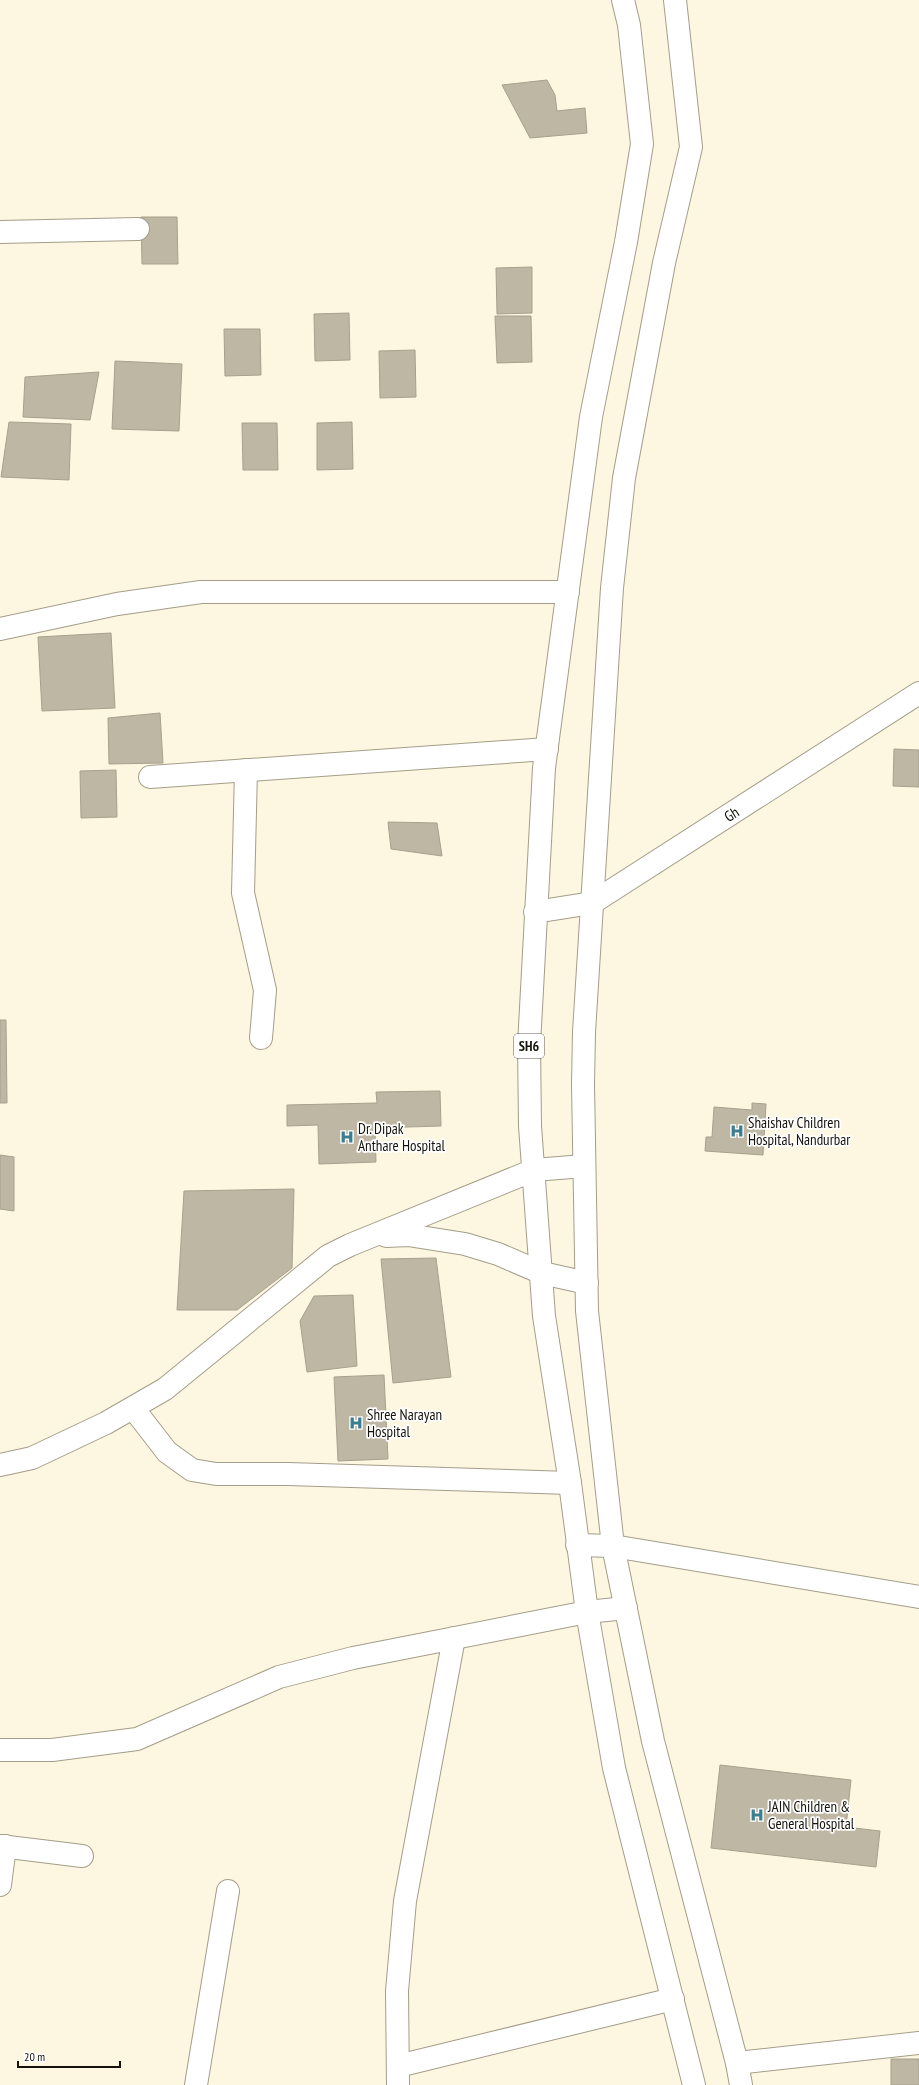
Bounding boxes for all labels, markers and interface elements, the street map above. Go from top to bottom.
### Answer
street label: Gh [720,802,742,825]
road number: SH6 [514,1034,544,1058]
place label: Shaishav Children Hospital, Nandurbar [748,1113,851,1149]
place label: Dr. Dipak Anthare Hospital [358,1119,445,1155]
hospital icon: Shaishav Children Hospital, Nandurbar [729,1123,745,1139]
hospital icon: Dr. Dipak Anthare Hospital [339,1129,355,1145]
place label: Shree Narayan Hospital [367,1405,442,1441]
hospital icon: Shree Narayan Hospital [348,1415,364,1431]
place label: JAIN Children & General Hospital [767,1797,855,1833]
hospital icon: JAIN Children & General Hospital [749,1807,765,1823]
scale bar [18,2043,120,2069]
text: 20 m [24,2049,45,2064]

